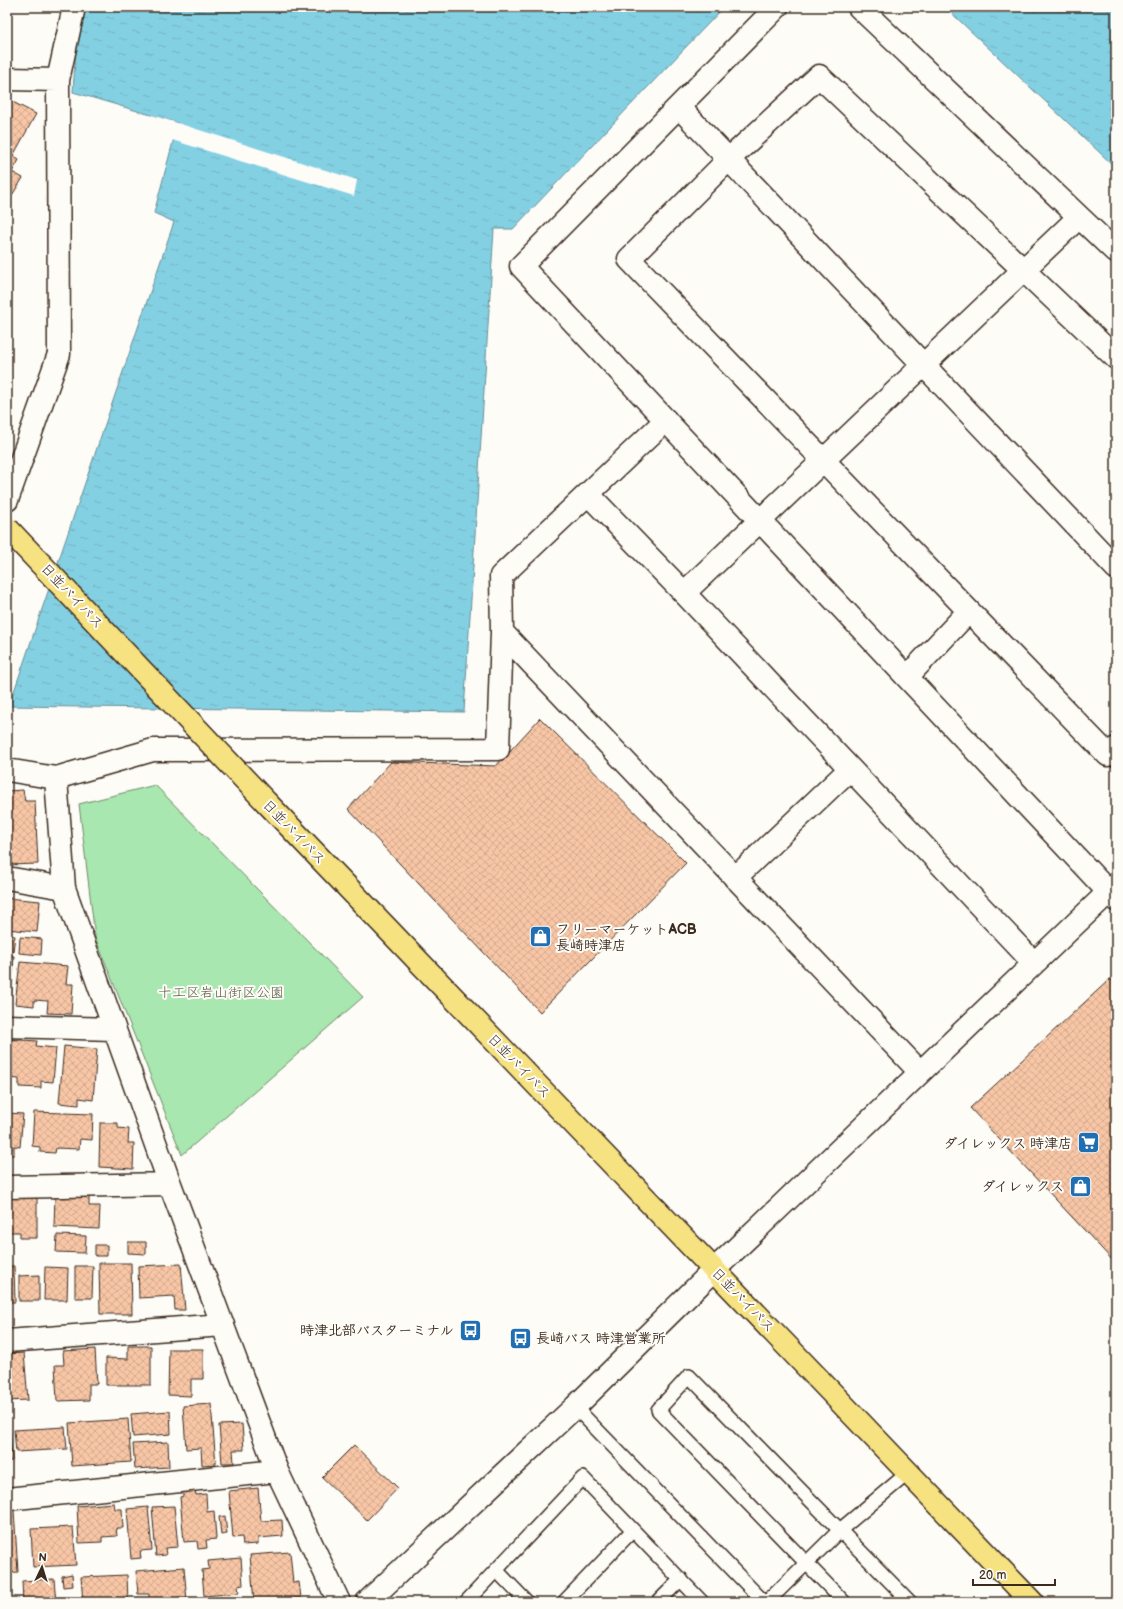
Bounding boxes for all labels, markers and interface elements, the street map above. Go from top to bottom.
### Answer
street label: 日並バイパス [37,560,107,632]
street label: 日並バイパス [259,796,329,868]
place label: フリーマーケットACB 長崎時津店 [556,921,697,954]
shop icon: フリーマーケットACB 長崎時津店 [528,924,554,950]
park label: 十工区岩山街区公園 [158,984,284,1001]
street label: 日並バイパス [484,1030,554,1102]
supermarket icon: ダイレックス 時津店 [1075,1130,1101,1156]
place label: ダイレックス 時津店 [944,1135,1072,1152]
shop icon: ダイレックス [1067,1173,1093,1199]
place label: ダイレックス [981,1178,1064,1195]
street label: 日並バイパス [708,1264,778,1336]
bus stop icon: 時津北部バスターミナル [457,1317,483,1343]
place label: 時津北部バスターミナル [300,1322,454,1339]
bus stop icon: 長崎バス 時津営業所 [507,1325,533,1351]
place label: 長崎バス 時津営業所 [536,1330,666,1347]
north arrow [22,1547,62,1587]
text: N [38,1551,47,1564]
scale bar [973,1561,1055,1587]
text: 20 m [979,1568,1006,1583]

